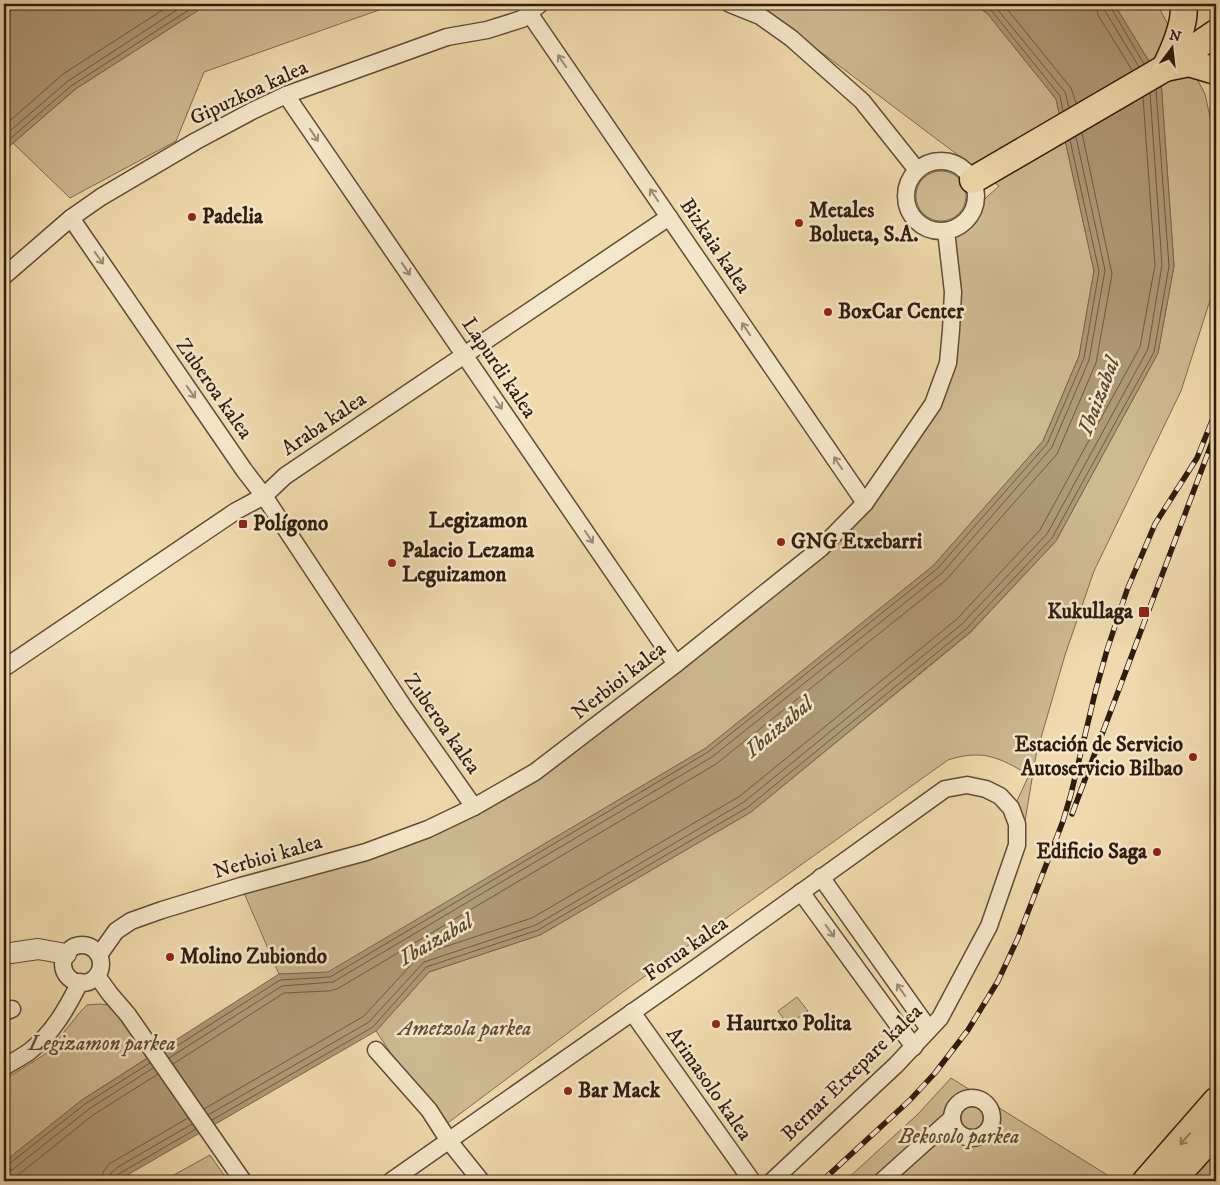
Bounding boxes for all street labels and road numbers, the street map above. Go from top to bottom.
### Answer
street label: Gipuzkoa kalea [186,54,312,132]
street label: Bizkaia kalea [674,194,756,299]
street label: Lapurdi kalea [456,313,542,423]
street label: Zuberoa kalea [170,334,258,444]
street label: Araba kalea [277,386,371,462]
street label: Nerbioi kalea [567,636,671,726]
street label: Zuberoa kalea [398,669,486,779]
street label: Nerbioi kalea [211,829,325,885]
street label: Forua kalea [639,911,733,987]
street label: Bernar Etxepare kalea [776,999,928,1147]
street label: Arimasolo kalea [660,1022,758,1146]

